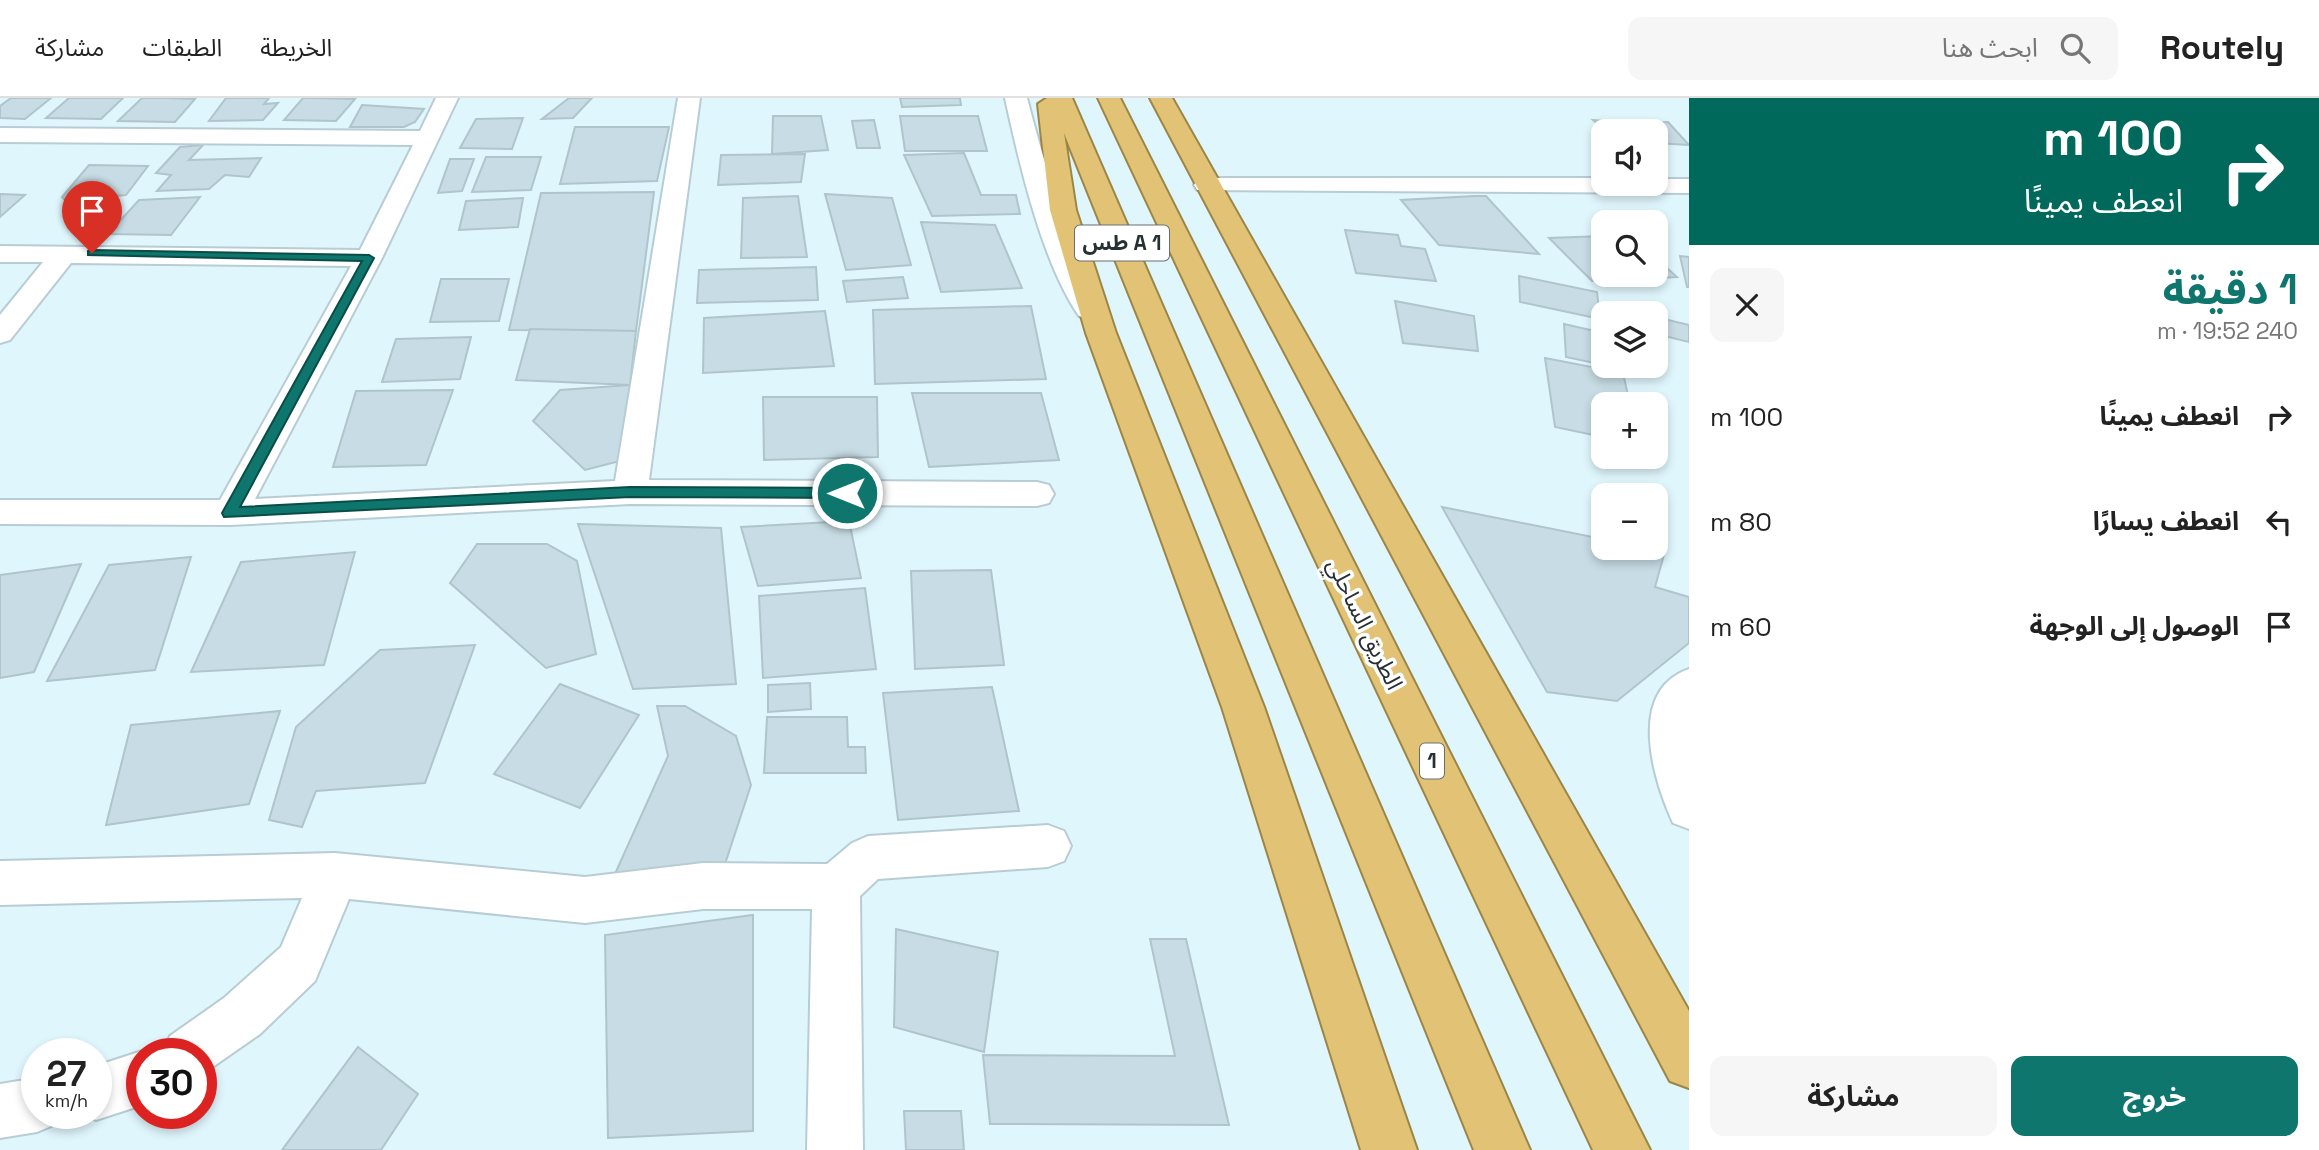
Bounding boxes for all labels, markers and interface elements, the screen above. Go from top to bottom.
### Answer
search box [1628,17,2118,80]
text: Routely [2160,27,2284,69]
icon: search [2056,29,2094,67]
text: ابحث هنا [1942,31,2038,65]
text: مشاركة [35,32,104,63]
text: الطبقات [142,32,222,63]
text: الخريطة [260,32,332,63]
text: 100 m [2043,107,2183,169]
map controls [1591,119,1668,560]
button: sound [1591,119,1668,196]
icon: right [2207,126,2298,217]
pin [62,181,122,253]
text: انعطف يمينًا [2024,181,2183,221]
icon: arrive [73,192,111,230]
button: search [1591,210,1668,287]
road number: طس A 1 [1075,226,1169,260]
text: 1 دقيقة [2163,263,2298,316]
button: close [1710,268,1784,342]
button: layers [1591,301,1668,378]
text: 240 m · 19:52 [2157,316,2298,346]
button: + [1591,392,1668,469]
icon: right [2260,398,2298,436]
text: انعطف يمينًا [2099,399,2239,433]
text: 100 m [1710,400,1783,434]
position arrow [810,456,884,530]
button: − [1591,483,1668,560]
icon: left [2260,503,2298,541]
text: انعطف يسارًا [2093,504,2239,538]
text: 80 m [1710,505,1772,539]
street label: الطريق الساحلي [1318,553,1410,696]
icon: arrive [2260,608,2298,646]
text: الوصول إلى الوجهة [2029,609,2239,643]
text: 60 m [1710,610,1772,644]
road number: 1 [1420,744,1444,778]
speed limit sign: 30 [126,1038,217,1129]
text: 27 [47,1052,86,1096]
button: مشاركة [1710,1056,1997,1136]
button: خروج [2011,1056,2298,1136]
text: km/h [45,1089,88,1112]

